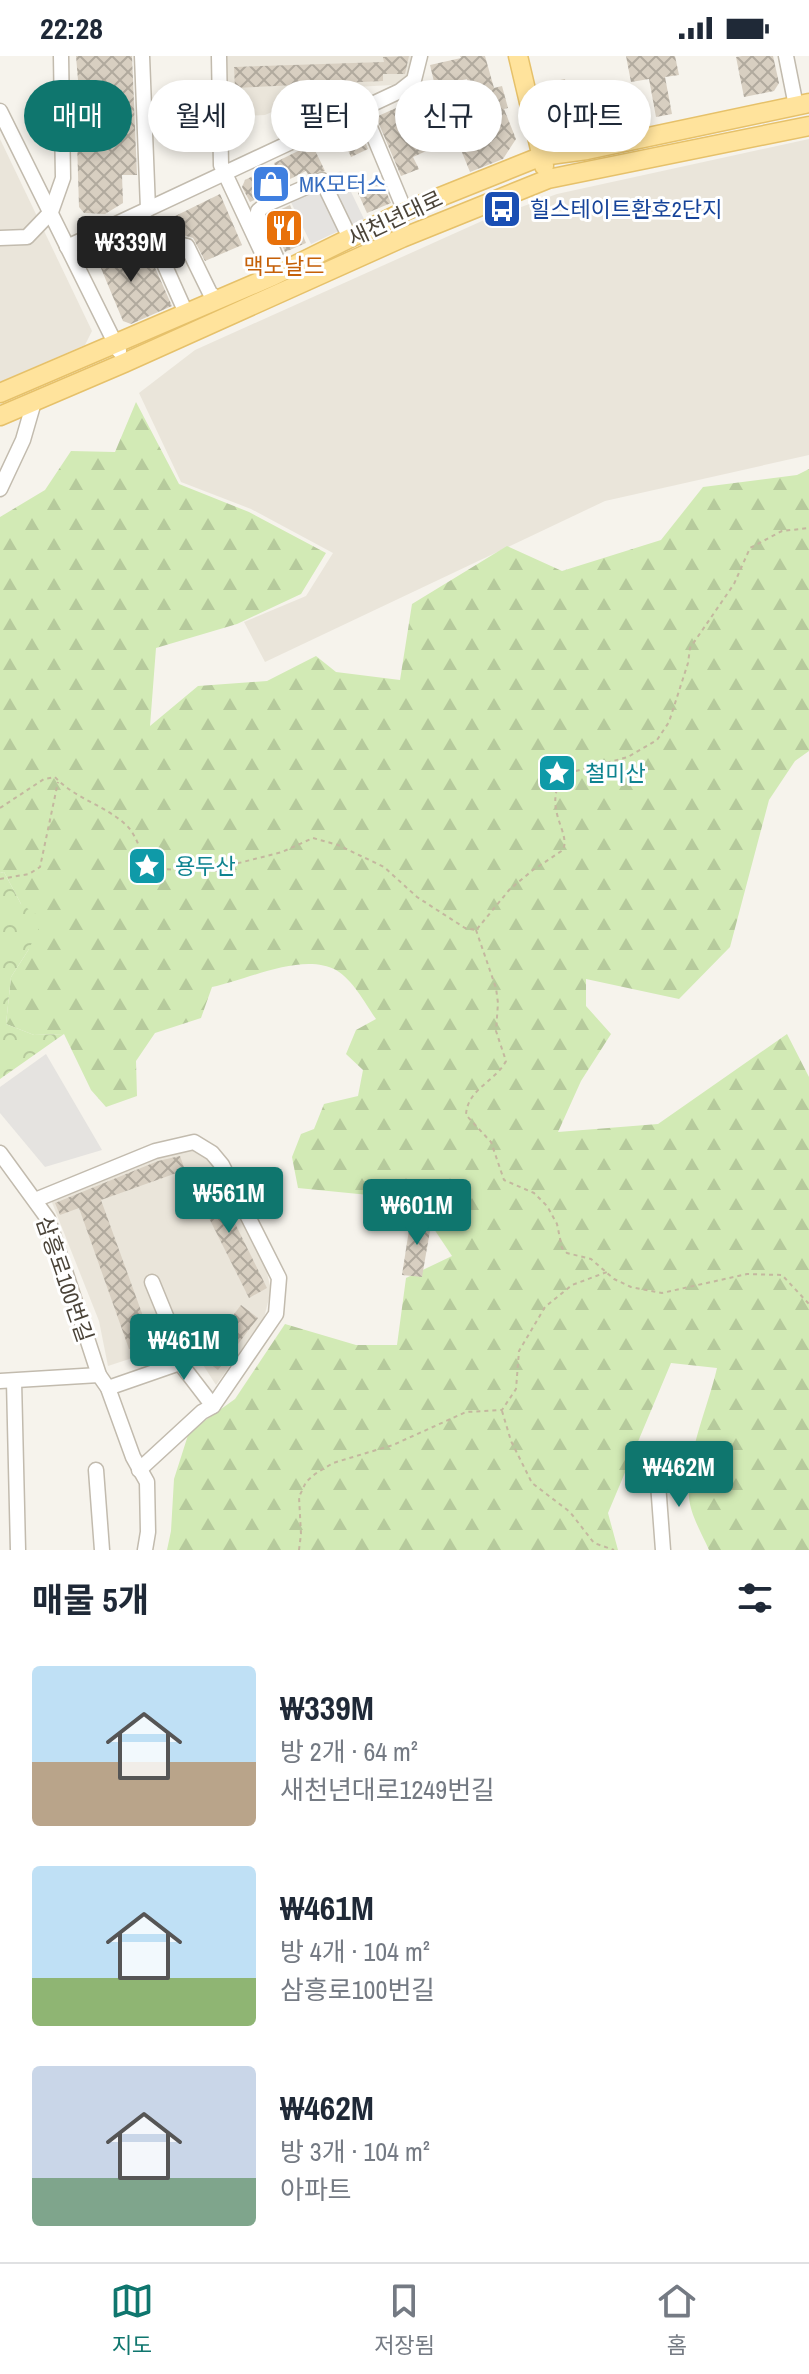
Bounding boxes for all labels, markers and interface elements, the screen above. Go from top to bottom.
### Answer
text: 22:28 [40,8,103,48]
chip: 매매 [24,80,132,152]
chip: 월세 [148,80,255,152]
chip: 필터 [271,80,379,152]
chip: 신규 [395,80,502,152]
chip: 아파트 [518,80,651,152]
shop icon: MK모터스 [250,163,292,205]
place label: MK모터스 [299,169,387,199]
street label: 새천년대로 [343,183,447,253]
bus stop icon: 힐스테이트환호2단지 [481,188,523,230]
place label: 힐스테이트환호2단지 [530,194,722,224]
restaurant icon: 맥도날드 [263,207,305,249]
pin: ₩339M [75,216,187,284]
text: ₩339M [95,224,167,259]
place label: 맥도날드 [244,251,324,281]
place icon: 철미산 [536,752,578,794]
place label: 철미산 [585,758,646,788]
place icon: 용두산 [126,845,168,887]
place label: 용두산 [175,851,236,881]
pin: ₩561M [173,1167,285,1235]
text: ₩561M [193,1175,265,1210]
pin: ₩601M [361,1179,473,1247]
text: ₩601M [381,1187,453,1222]
street label: 삼흥로100번길 [29,1212,101,1346]
pin: ₩461M [128,1314,240,1382]
text: ₩461M [148,1322,220,1357]
pin: ₩462M [623,1441,735,1509]
text: ₩462M [643,1449,715,1484]
icon: filters [733,1576,777,1620]
text: 매물 5개 [32,1577,149,1623]
text: ₩339M [280,1685,374,1731]
icon: home [96,1698,192,1794]
text: 방 2개 · 64 m² [280,1734,418,1769]
text: 새천년대로1249번길 [280,1772,495,1807]
text: ₩461M [280,1885,374,1931]
icon: home [96,1898,192,1994]
text: 방 4개 · 104 m² [280,1934,430,1969]
text: 삼흥로100번길 [280,1972,435,2007]
text: ₩462M [280,2085,374,2131]
icon: home [96,2098,192,2194]
text: 방 3개 · 104 m² [280,2134,430,2169]
text: 아파트 [280,2172,352,2207]
tab: 지도 [110,2279,154,2360]
tab: 저장됨 [374,2279,435,2360]
tab: 홈 [655,2279,699,2360]

